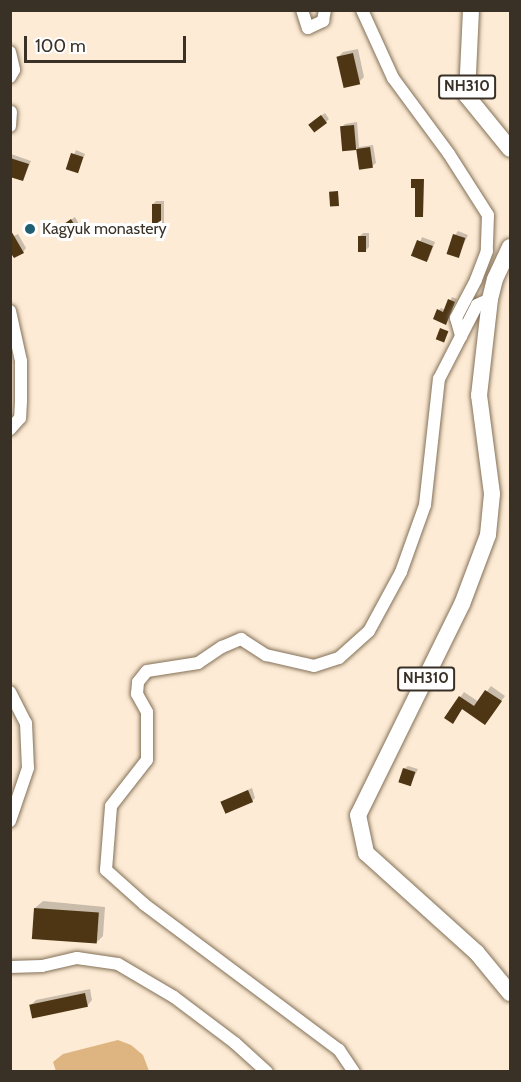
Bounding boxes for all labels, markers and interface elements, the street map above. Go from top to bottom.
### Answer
scale bar [27,24,189,62]
text: 100 m [35,35,86,57]
road number: NH310 [437,75,497,99]
place label: Kagyuk monastery [42,219,167,239]
marker: Kagyuk monastery [23,222,37,236]
road number: NH310 [396,667,456,691]

